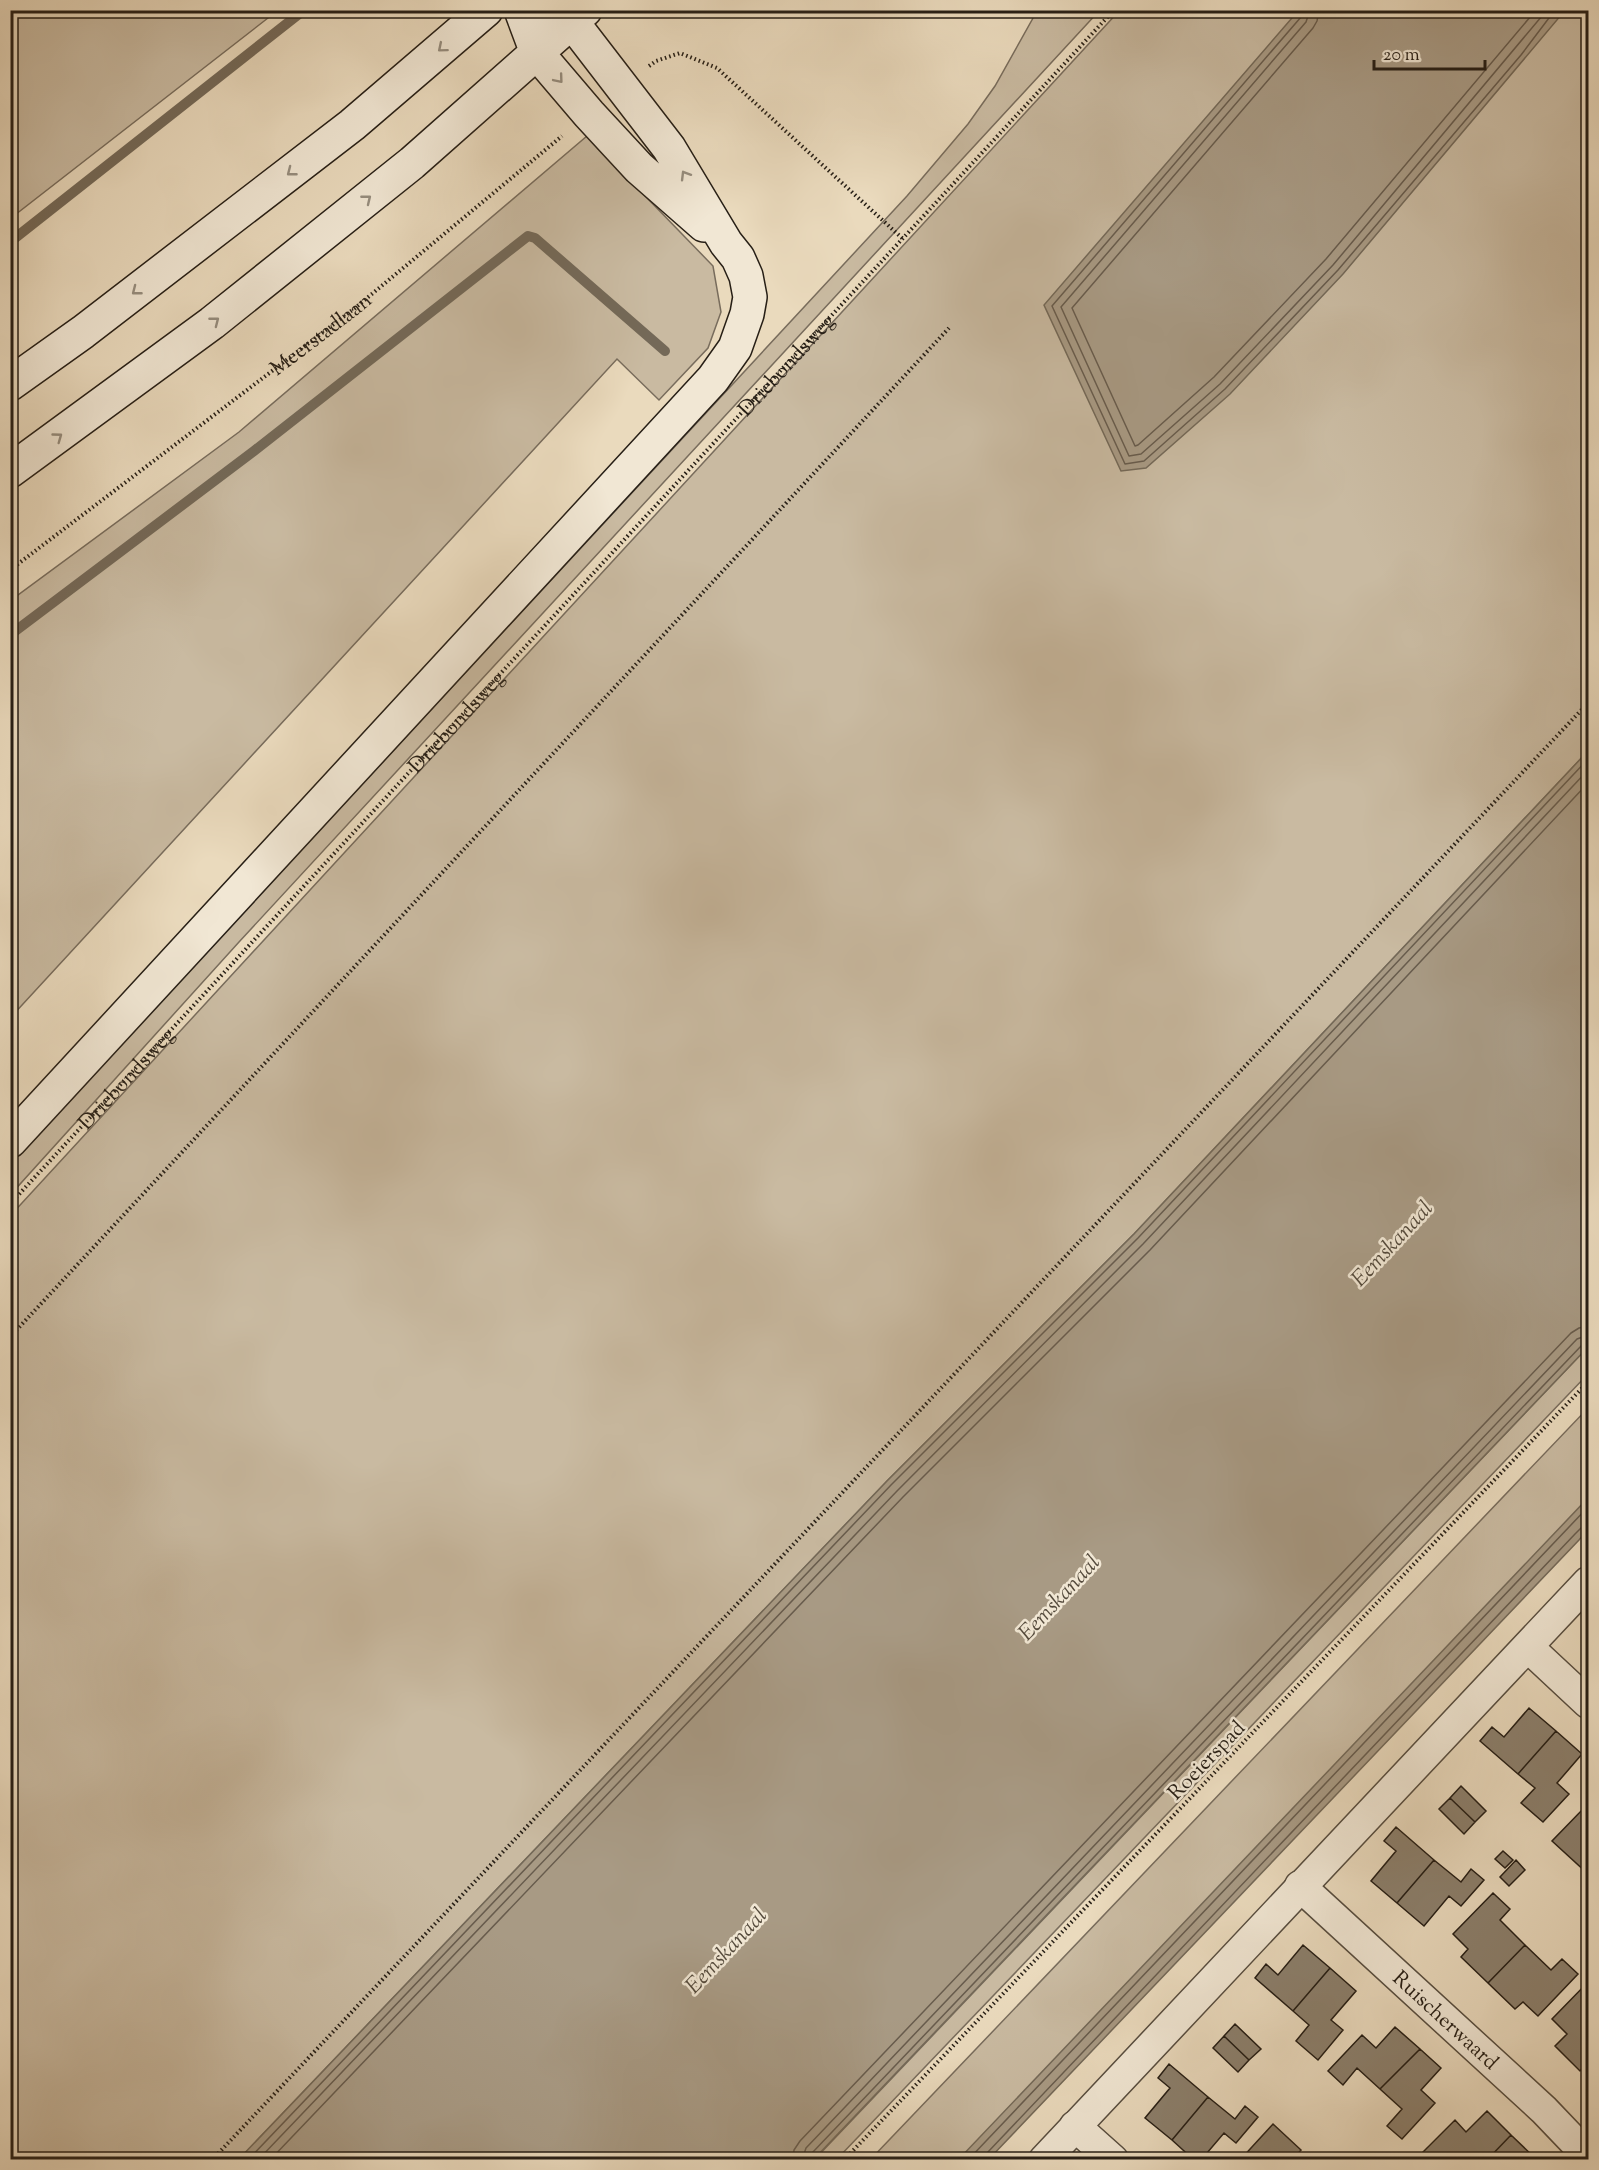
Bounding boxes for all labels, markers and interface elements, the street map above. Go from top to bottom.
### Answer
scale bar [1374,33,1485,71]
one-way arrow [438,41,449,52]
text: 20 m [1383,43,1420,69]
one-way arrow [552,72,563,83]
one-way arrow [287,164,298,175]
one-way arrow [681,171,693,181]
one-way arrow [360,196,371,207]
one-way arrow [132,283,143,294]
street label: Meerstadlaan [265,287,379,384]
street label: Driebondsweg [732,308,843,424]
one-way arrow [208,317,219,328]
one-way arrow [51,433,62,444]
street label: Driebondsweg [402,665,513,781]
street label: Driebondsweg [72,1022,183,1138]
water label: Eemskanaal [1345,1195,1442,1295]
water label: Eemskanaal [1012,1549,1109,1649]
street label: Roeierspad [1162,1715,1253,1808]
water label: Eemskanaal [679,1902,776,2002]
street label: Ruischerwaard [1385,1965,1504,2078]

